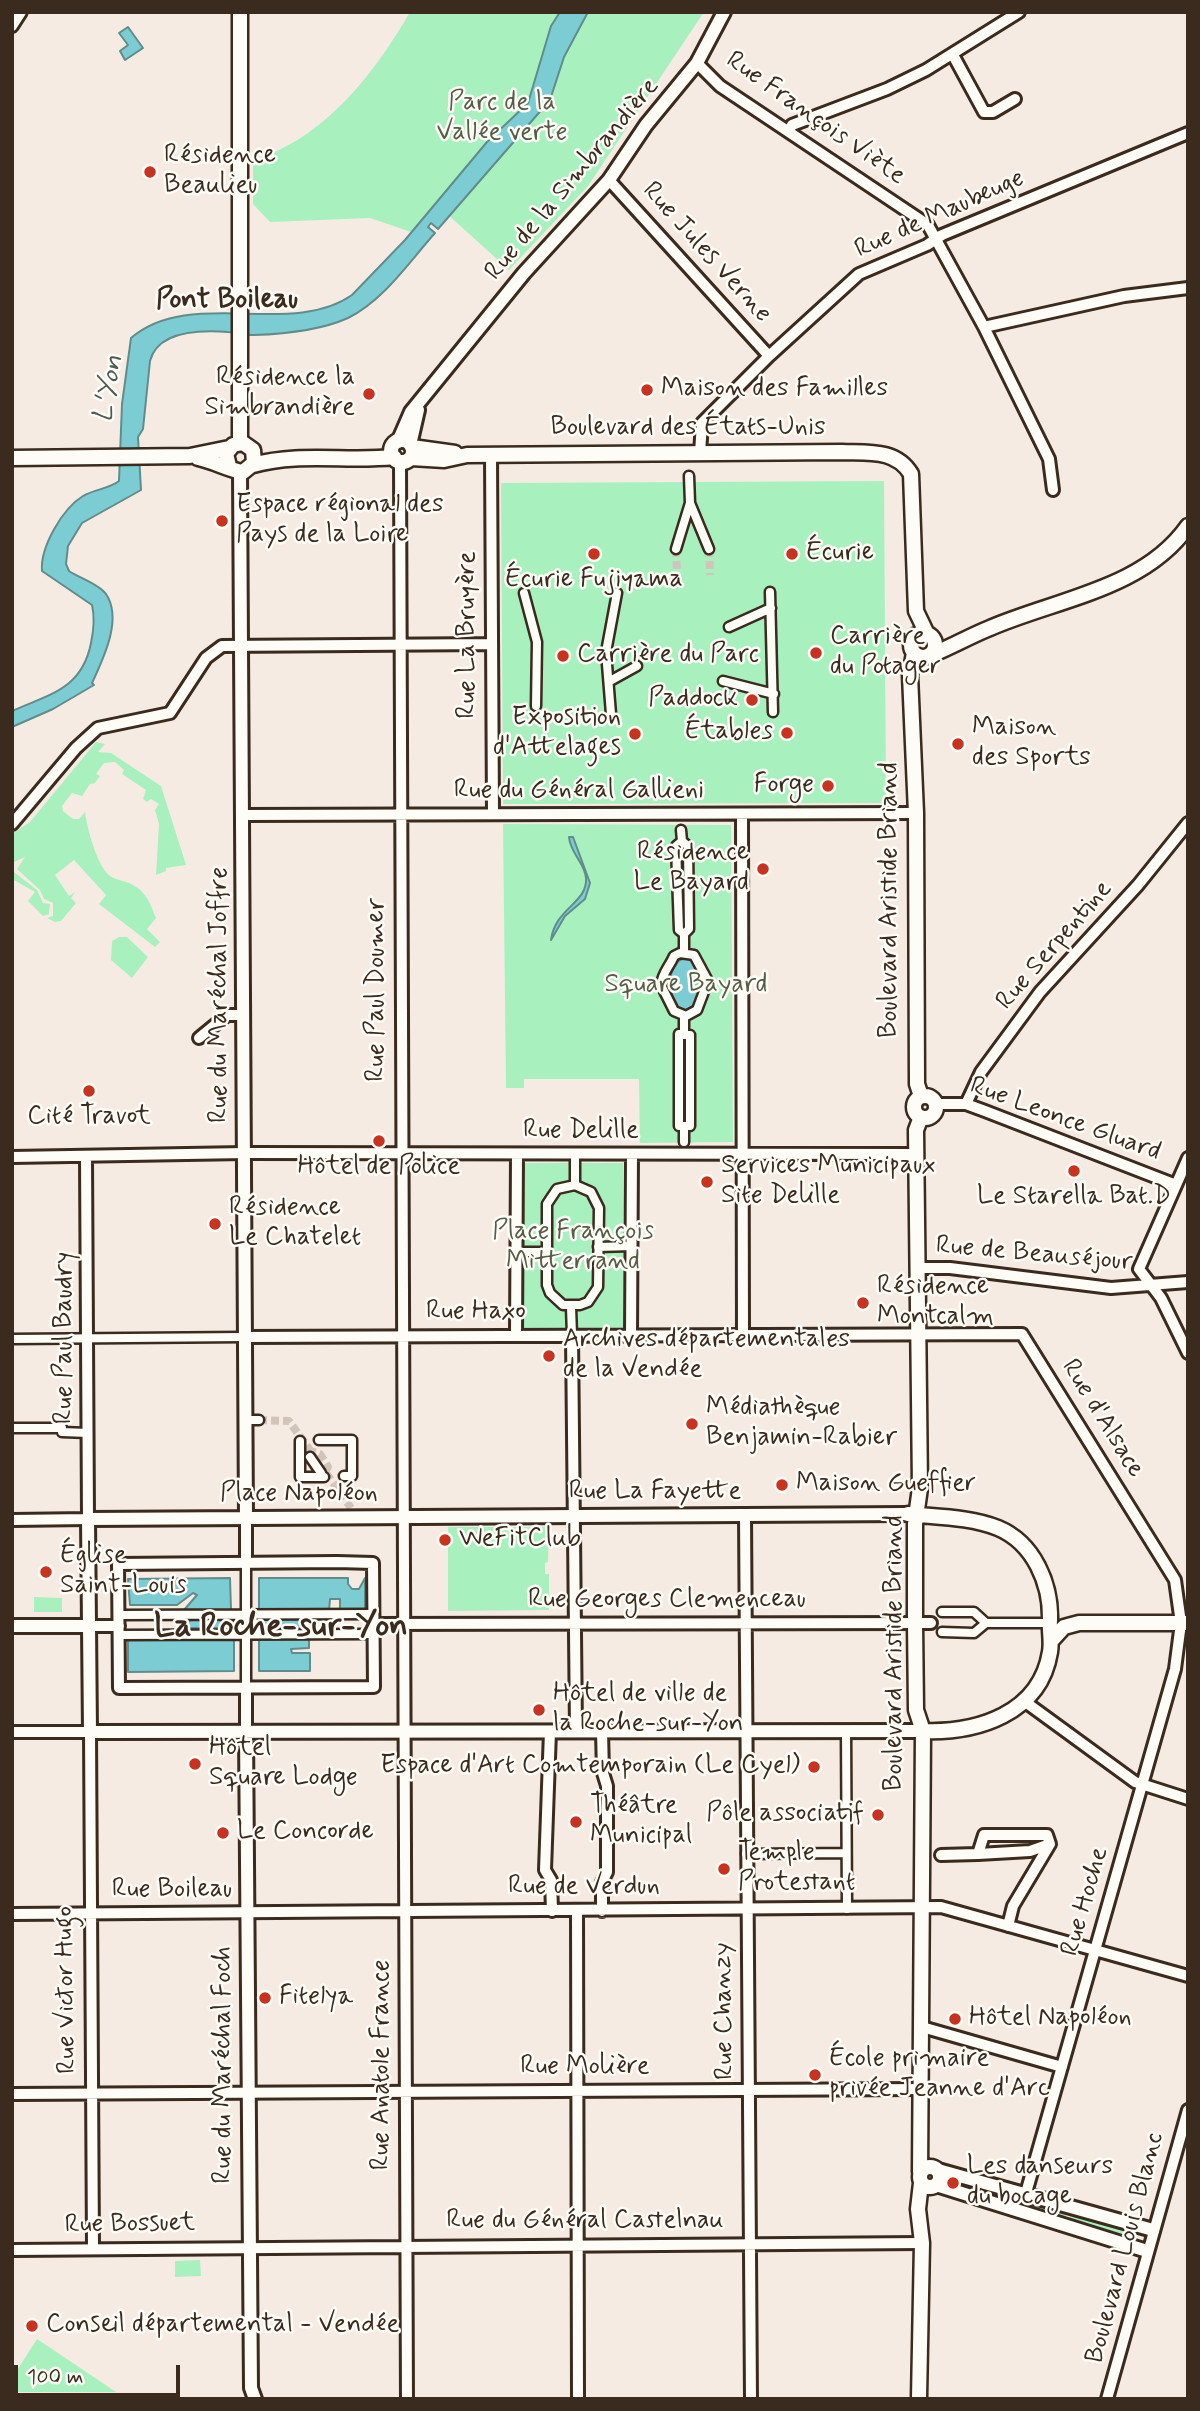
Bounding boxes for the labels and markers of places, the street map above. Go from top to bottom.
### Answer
place label: Résidence Beaulieu [164,141,276,202]
marker: Résidence Beaulieu [142,164,158,180]
place label: Résidence la Simbrandière [204,363,355,424]
place label: Maison des Familles [661,374,888,406]
marker: Maison des Familles [639,382,655,398]
marker: Résidence la Simbrandière [361,386,377,402]
place label: Espace régional des Pays de la Loire [236,490,444,552]
marker: Espace régional des Pays de la Loire [214,513,230,529]
place label: Écurie [806,538,874,570]
marker: Écurie Fujiyama [586,546,602,562]
marker: Écurie [784,546,800,562]
place label: Écurie Fujiyama [505,565,683,597]
place label: Carrière du Potager [830,622,941,684]
place label: Carrière du Parc [577,640,759,672]
marker: Carrière du Potager [808,645,824,661]
marker: Carrière du Parc [555,648,571,664]
place label: Paddock [648,684,738,716]
marker: Paddock [744,692,760,708]
place label: Exposition d'Attelages [493,703,621,764]
place label: Maison des Sports [972,713,1091,774]
place label: Étables [685,717,773,749]
marker: Étables [779,725,795,741]
marker: Exposition d'Attelages [627,726,643,742]
marker: Maison des Sports [950,736,966,752]
place label: Forge [754,770,814,802]
marker: Forge [820,778,836,794]
place label: Résidence Le Bayard [634,838,749,900]
marker: Résidence Le Bayard [755,861,771,877]
marker: Cité Travot [81,1083,97,1099]
place label: Cité Travot [27,1102,151,1134]
marker: Hôtel de Police [371,1133,387,1149]
place label: Services Municipaux Site Delille [721,1151,935,1212]
place label: Hôtel de Police [298,1152,460,1184]
marker: Le Starella Bat.D [1066,1163,1082,1179]
marker: Services Municipaux Site Delille [699,1174,715,1190]
place label: Le Starella Bat.D [977,1182,1171,1214]
place label: Résidence Le Chatelet [229,1193,361,1254]
marker: Résidence Le Chatelet [207,1216,223,1232]
place label: Résidence Montcalm [877,1272,994,1334]
marker: Résidence Montcalm [855,1295,871,1311]
place label: Archives départementales de la Vendée [563,1325,850,1386]
marker: Archives départementales de la Vendée [541,1348,557,1364]
place label: Médiathèque Benjamin-Rabier [706,1393,897,1454]
marker: Médiathèque Benjamin-Rabier [684,1416,700,1432]
place label: Maison Gueffier [796,1469,976,1501]
marker: Maison Gueffier [774,1477,790,1493]
place label: WeFitClub [459,1524,581,1556]
marker: WeFitClub [437,1532,453,1548]
place label: Église Saint-Louis [60,1541,186,1602]
marker: Église Saint-Louis [38,1564,54,1580]
place label: Hôtel de ville de la Roche-sur-Yon [553,1679,743,1740]
marker: Hôtel de ville de la Roche-sur-Yon [531,1702,547,1718]
place label: Hôtel Square Lodge [209,1733,358,1795]
place label: Espace d'Art Comtemporain (Le Cyel) [380,1751,800,1783]
marker: Hôtel Square Lodge [187,1756,203,1772]
marker: Espace d'Art Comtemporain (Le Cyel) [806,1759,822,1775]
place label: Théâtre Municipal [590,1791,692,1853]
place label: Pôle associatif [706,1799,864,1831]
marker: Pôle associatif [870,1807,886,1823]
marker: Théâtre Municipal [568,1814,584,1830]
place label: Le Concorde [237,1817,374,1849]
marker: Le Concorde [215,1825,231,1841]
place label: Temple Protestant [738,1838,855,1899]
marker: Temple Protestant [716,1861,732,1877]
place label: Fitelya [279,1982,353,2014]
marker: Fitelya [257,1990,273,2006]
place label: Hôtel Napoléon [969,2003,1132,2035]
marker: Hôtel Napoléon [947,2011,963,2027]
place label: École primaire privée Jeanne d'Arc [829,2044,1050,2106]
marker: École primaire privée Jeanne d'Arc [807,2067,823,2083]
place label: Les danseurs du bocage [967,2152,1113,2214]
marker: Les danseurs du bocage [945,2175,961,2191]
place label: Conseil départemental - Vendée [46,2310,399,2342]
marker: Conseil départemental - Vendée [24,2318,40,2334]

